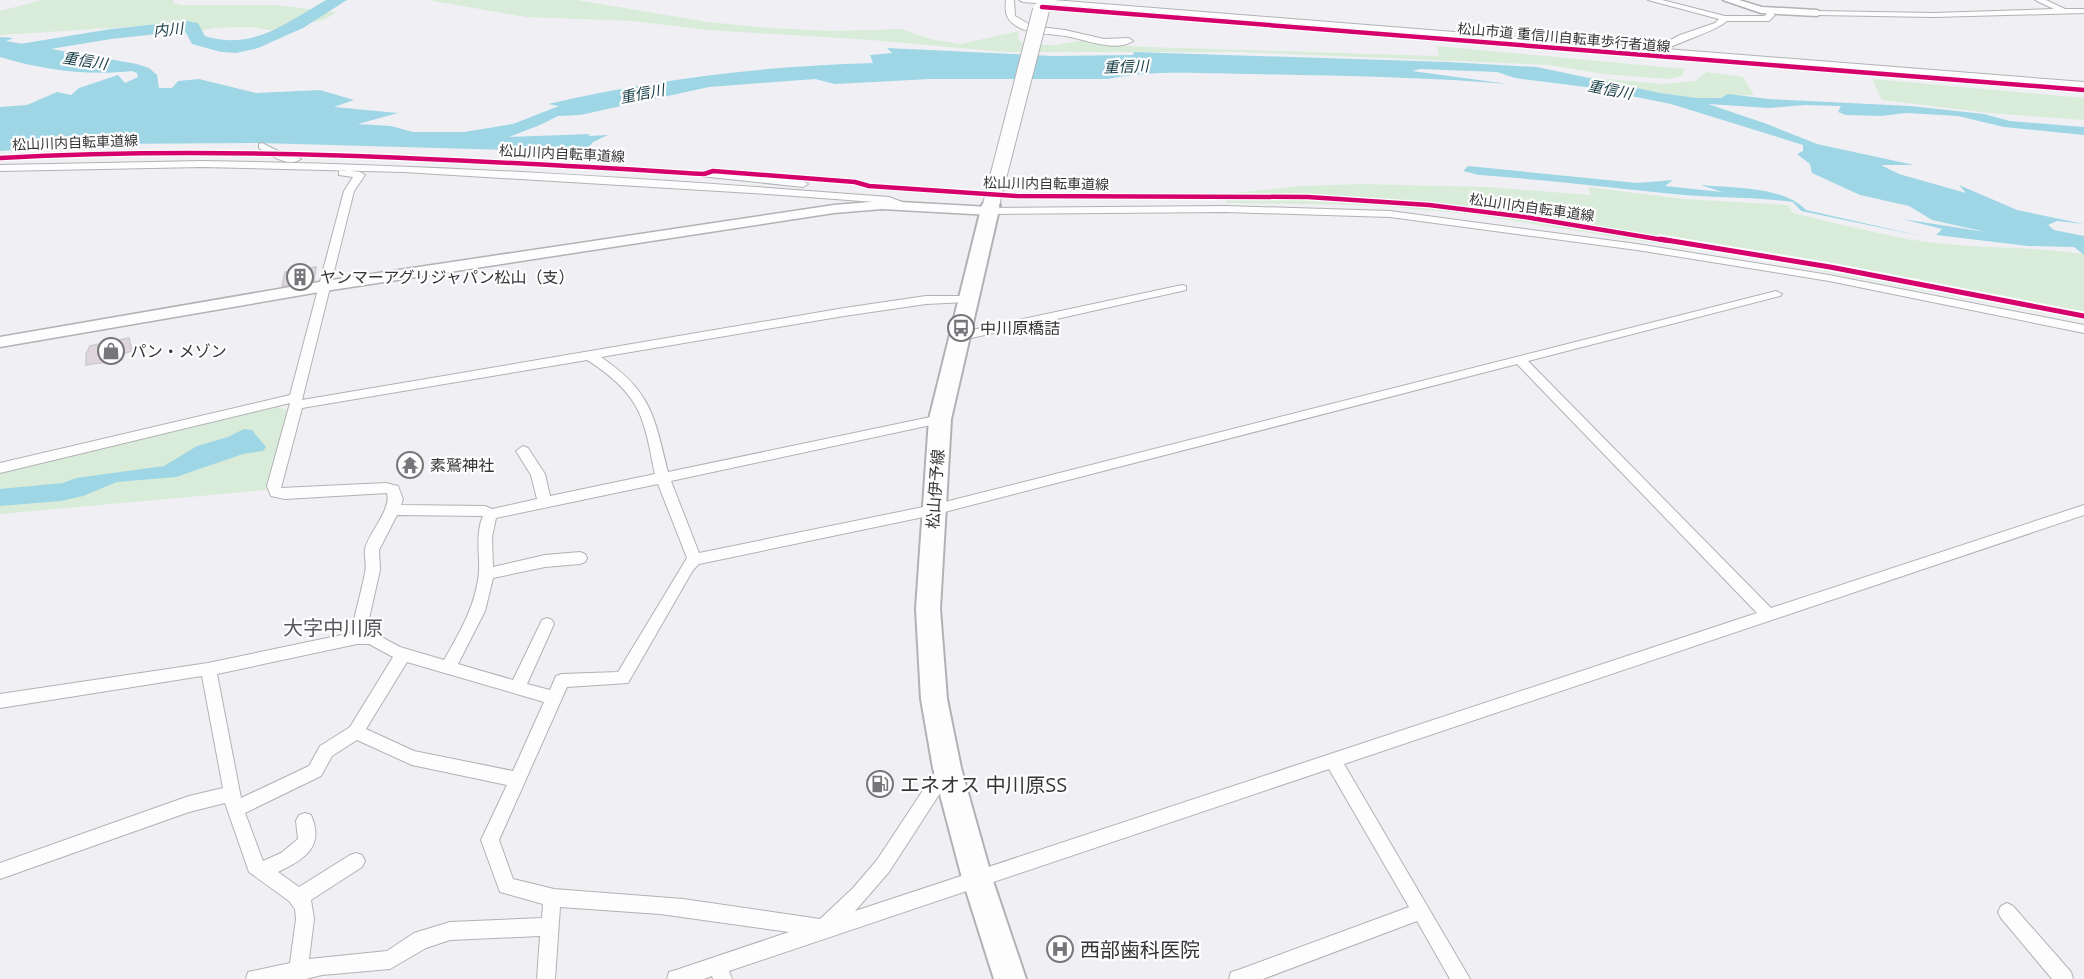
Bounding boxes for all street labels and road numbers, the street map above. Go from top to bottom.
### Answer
street label: 松山市道 重信川自転車歩行者道線 [1457,18,1671,56]
street label: 松山川内自転車道線 [12,130,138,154]
street label: 松山川内自転車道線 [499,140,625,166]
street label: 松山川内自転車道線 [983,172,1109,194]
street label: 松山川内自転車道線 [1468,189,1596,225]
street label: 松山伊予線 [921,448,949,530]

